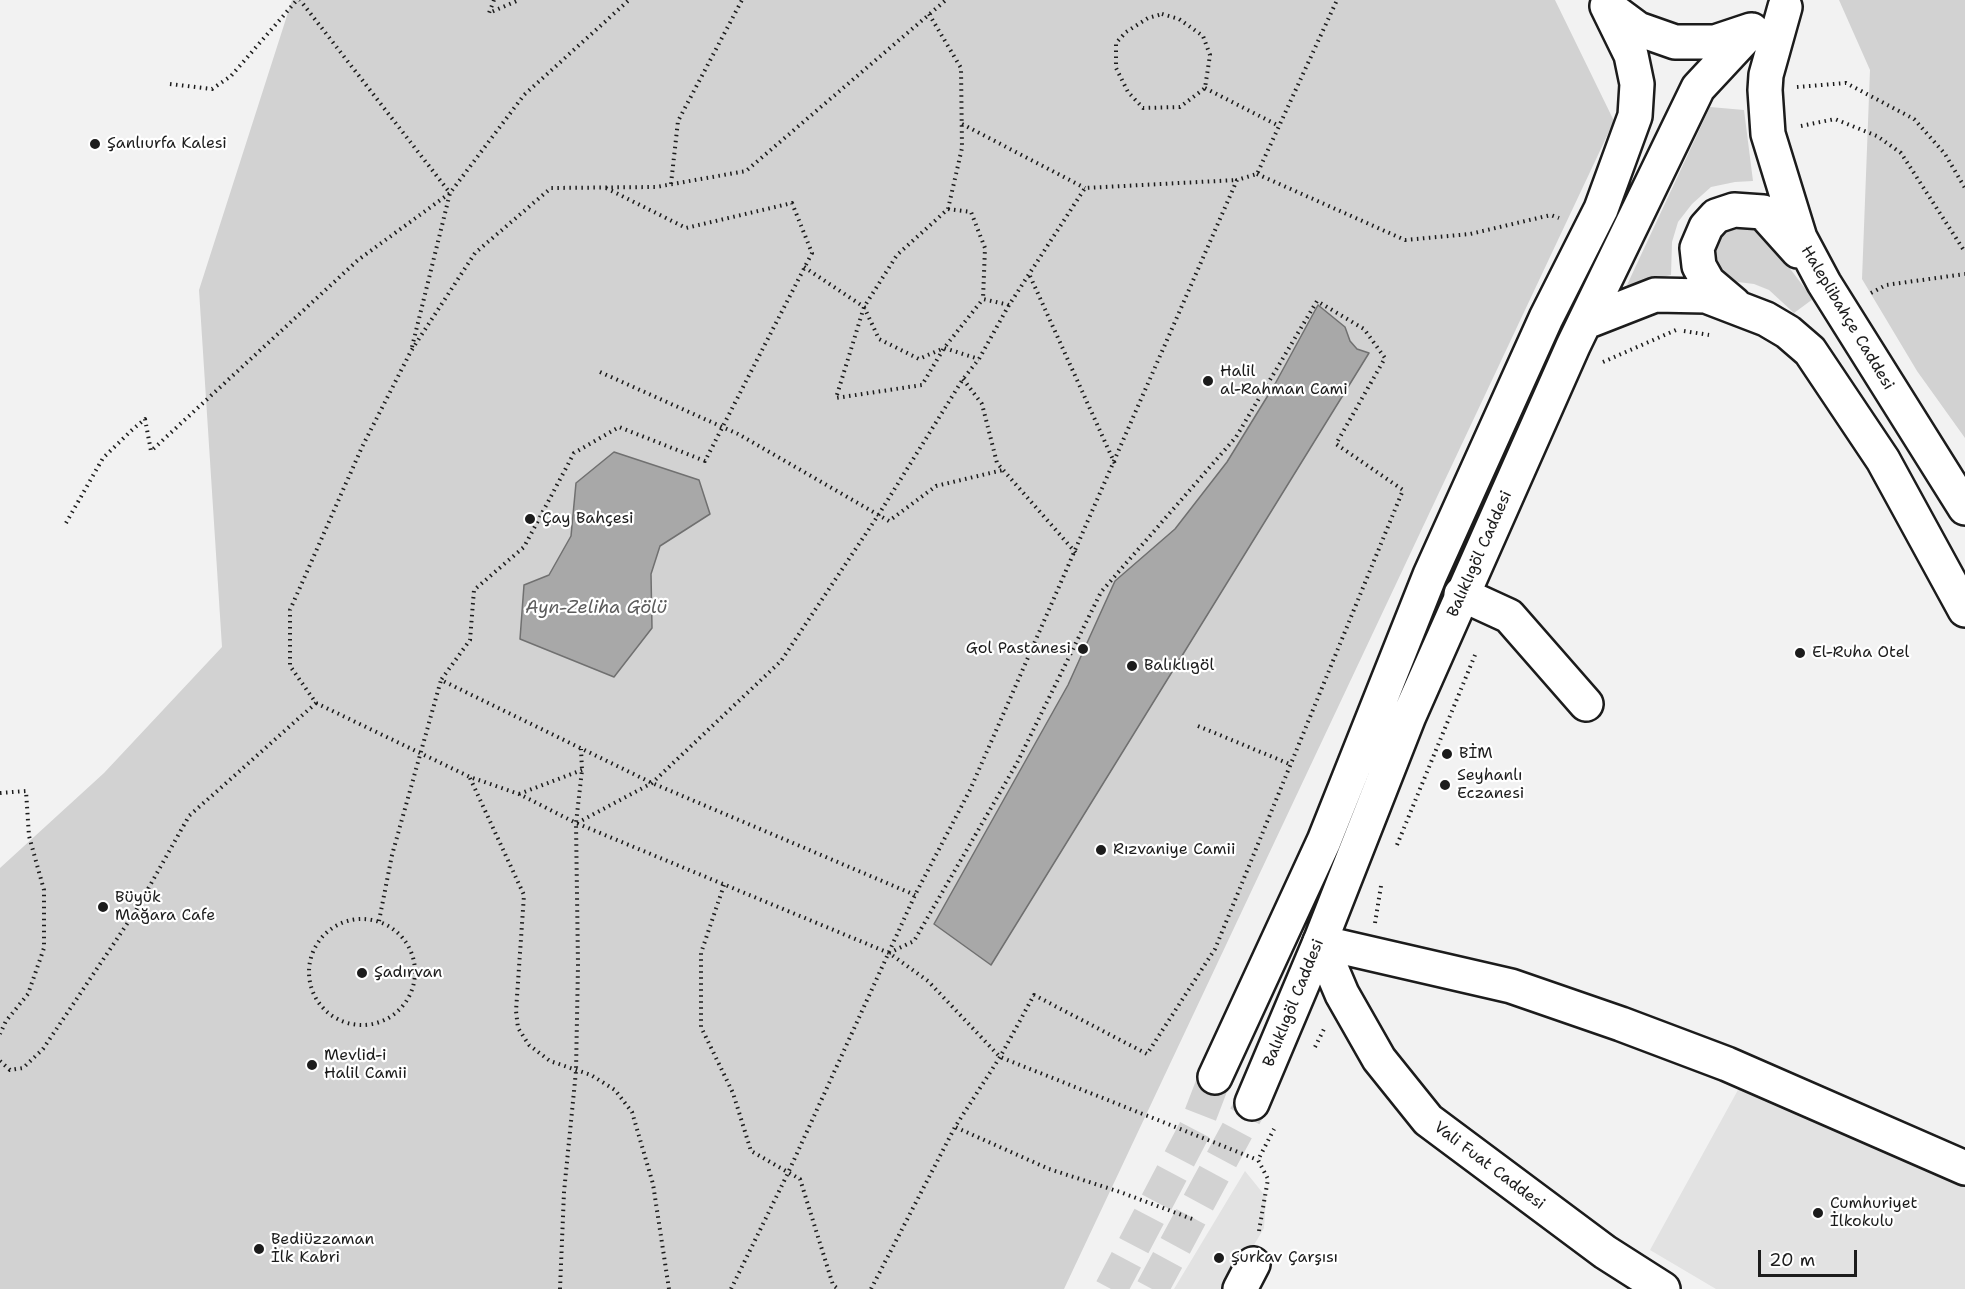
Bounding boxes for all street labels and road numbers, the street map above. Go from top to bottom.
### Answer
street label: Haleplibahçe Caddesi [1796,242,1898,394]
street label: Balıklıgöl Caddesi [1444,488,1516,620]
street label: Balıklıgöl Caddesi [1260,936,1328,1070]
street label: Vali Fuat Caddesi [1430,1118,1548,1214]

